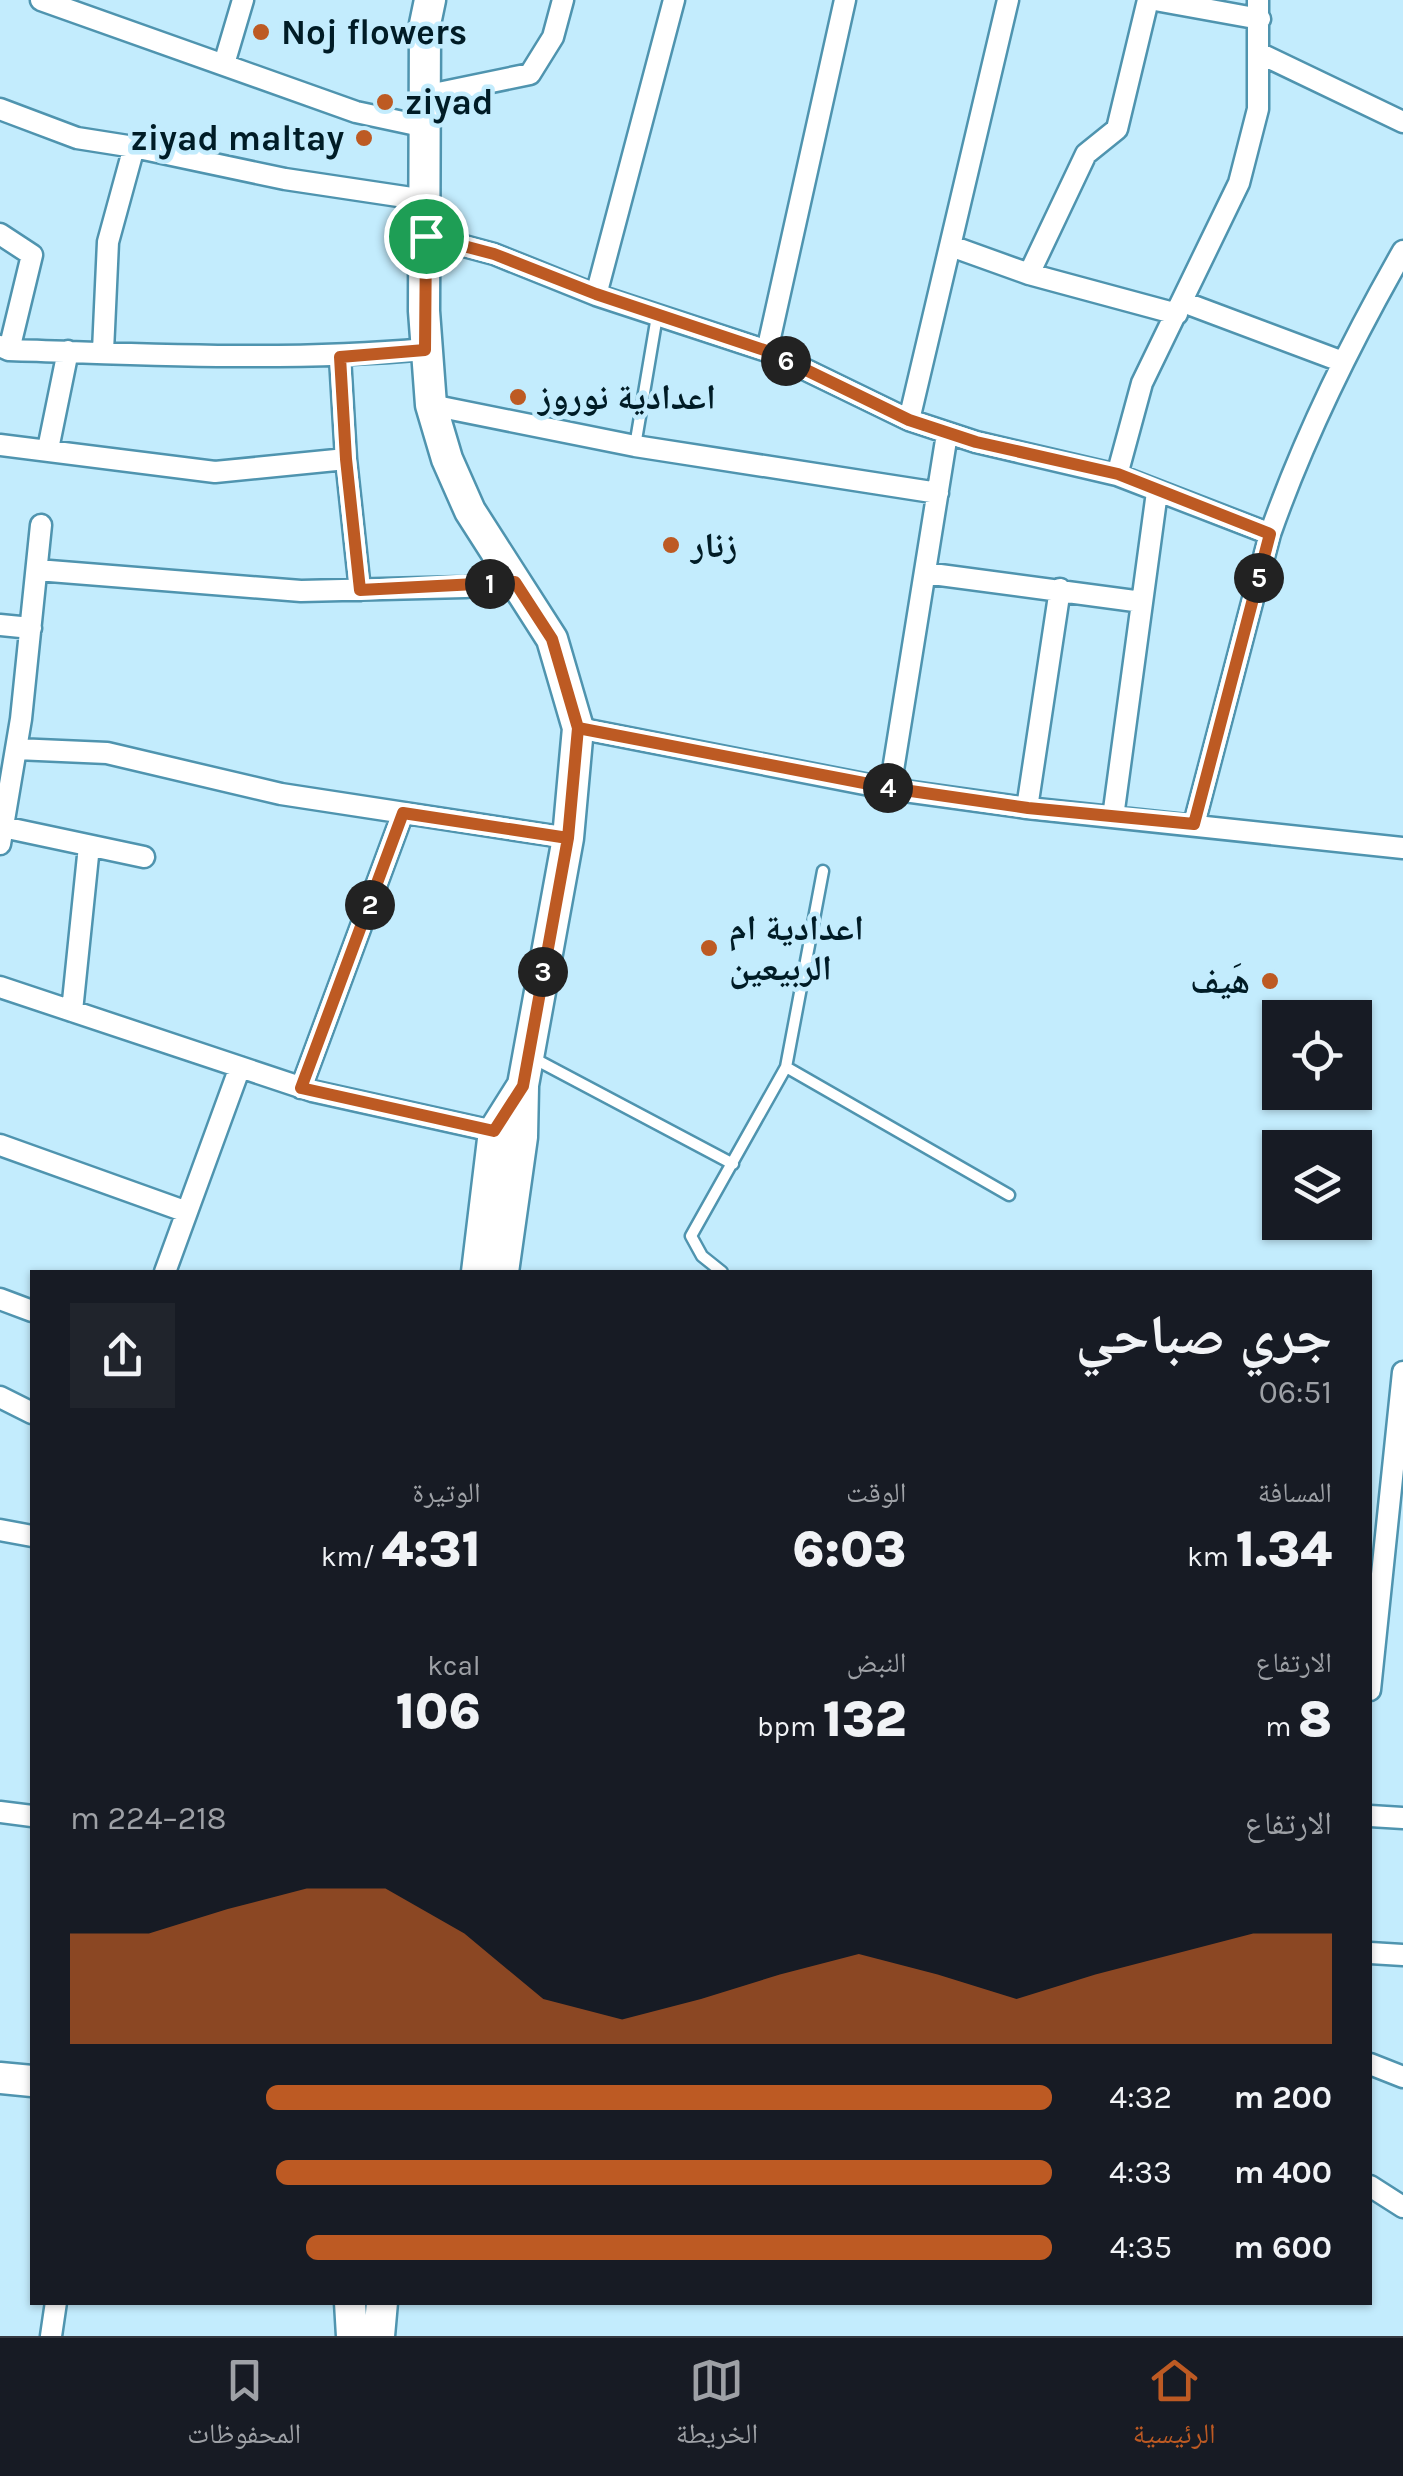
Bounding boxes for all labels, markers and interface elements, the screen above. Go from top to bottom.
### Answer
place label: Noj flowers [281,12,467,54]
marker: Noj flowers [250,21,272,43]
place label: ziyad [405,82,493,124]
marker: ziyad [374,91,396,113]
place label: ziyad maltay [131,118,344,160]
marker: ziyad maltay [353,127,375,149]
pin [384,194,469,279]
icon: arrive [399,209,454,264]
pin: 6 [761,336,811,386]
text: 6 [778,344,795,377]
place label: اعدادية نوروز [536,377,716,418]
marker: اعدادية نوروز [507,386,529,408]
place label: زنار [689,525,737,566]
marker: زنار [660,534,682,556]
pin: 5 [1234,553,1284,603]
pin: 1 [465,559,515,609]
text: 5 [1251,561,1267,594]
text: 1 [485,567,495,600]
pin: 4 [863,763,913,813]
text: 4 [880,771,896,804]
pin: 2 [345,880,395,930]
text: 2 [362,888,378,921]
place label: اعدادية ام الربيعين [729,908,864,990]
marker: اعدادية ام الربيعين [698,937,720,959]
pin: 3 [518,947,568,997]
text: 3 [534,955,552,988]
place label: هَيف [1190,961,1250,1002]
marker: هَيف [1259,970,1281,992]
map controls [1262,1000,1372,1240]
button: locate [1262,1000,1372,1110]
button: layers [1262,1130,1372,1240]
button: share [70,1303,175,1408]
text: جري صباحي [1076,1304,1332,1368]
text: 06:51 [1259,1374,1332,1411]
text: الوتيرة [413,1476,481,1509]
text: الوقت [846,1476,906,1509]
text: المسافة [1258,1476,1332,1509]
text: 4:31 [382,1520,481,1579]
text: 6:03 [792,1520,906,1579]
text: 1.34 [1236,1520,1332,1579]
text: /km [321,1540,382,1573]
text: km [1187,1540,1236,1573]
text: النبض [847,1646,906,1679]
text: الارتفاع [1256,1646,1332,1679]
text: kcal [427,1649,481,1682]
text: 106 [396,1682,481,1741]
text: 132 [823,1690,906,1749]
text: 8 [1298,1690,1332,1749]
text: bpm [757,1710,823,1743]
text: m [1265,1710,1298,1743]
text: 218–224 m [70,1800,226,1837]
text: الارتفاع [1245,1805,1332,1842]
text: 4:32 [1109,2079,1172,2116]
text: 200 m [1234,2079,1332,2116]
text: 4:33 [1109,2154,1172,2191]
text: 400 m [1234,2154,1332,2191]
text: 4:35 [1110,2229,1172,2266]
text: 600 m [1234,2229,1332,2266]
tab: المحفوظات [187,2353,301,2461]
tab: الخريطة [676,2353,758,2461]
tab: الرئيسية [1133,2353,1216,2461]

